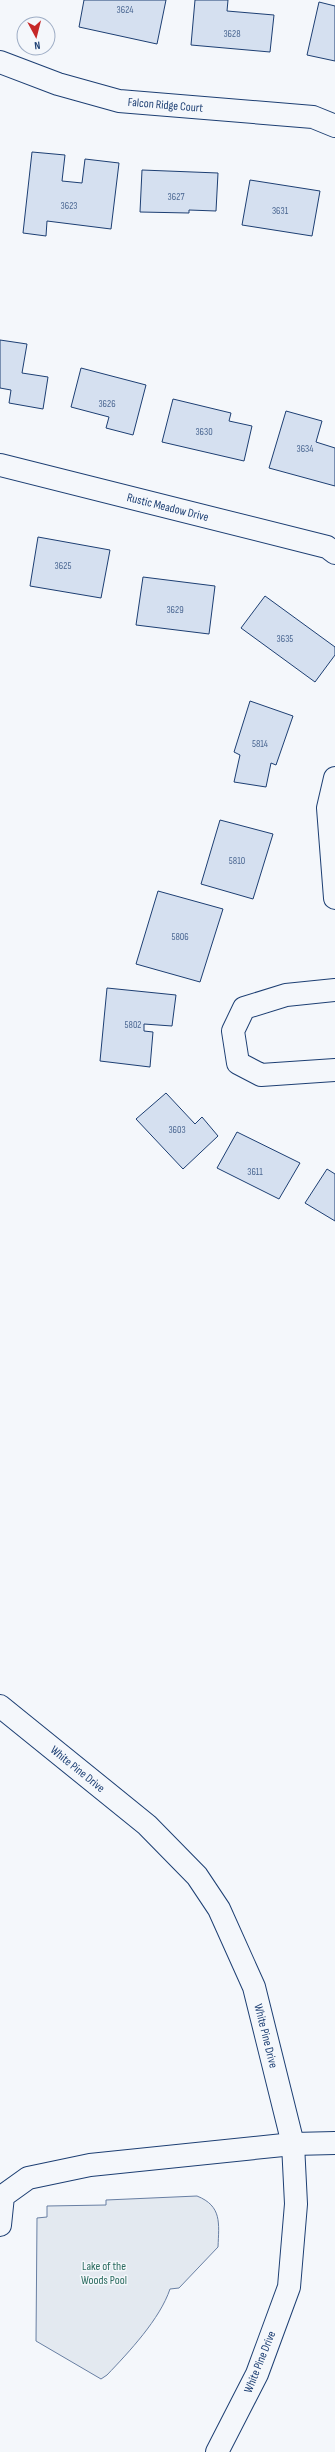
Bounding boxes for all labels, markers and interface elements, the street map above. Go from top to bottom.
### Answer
house number: 3624 [117,4,133,16]
north arrow [16,16,56,56]
house number: 3628 [223,28,241,40]
text: N [33,39,41,52]
street label: Falcon Ridge Court [127,94,204,115]
house number: 3627 [168,191,184,203]
house number: 3623 [61,200,77,212]
house number: 3631 [272,205,289,217]
house number: 3626 [98,398,116,410]
house number: 3630 [195,426,213,438]
house number: 3634 [297,443,313,455]
street label: Rustic Meadow Drive [125,490,210,525]
house number: 3625 [55,560,71,572]
house number: 3629 [166,604,184,616]
house number: 3635 [277,633,293,645]
house number: 5814 [252,738,268,750]
house number: 5810 [229,855,245,867]
house number: 5806 [171,931,189,943]
house number: 5802 [125,1019,141,1031]
house number: 3603 [168,1124,186,1136]
house number: 3611 [247,1166,263,1178]
street label: White Pine Drive [47,1742,108,1796]
street label: White Pine Drive [251,2002,281,2070]
park label: Lake of the Woods Pool [81,2259,127,2288]
street label: White Pine Drive [241,2329,279,2395]

